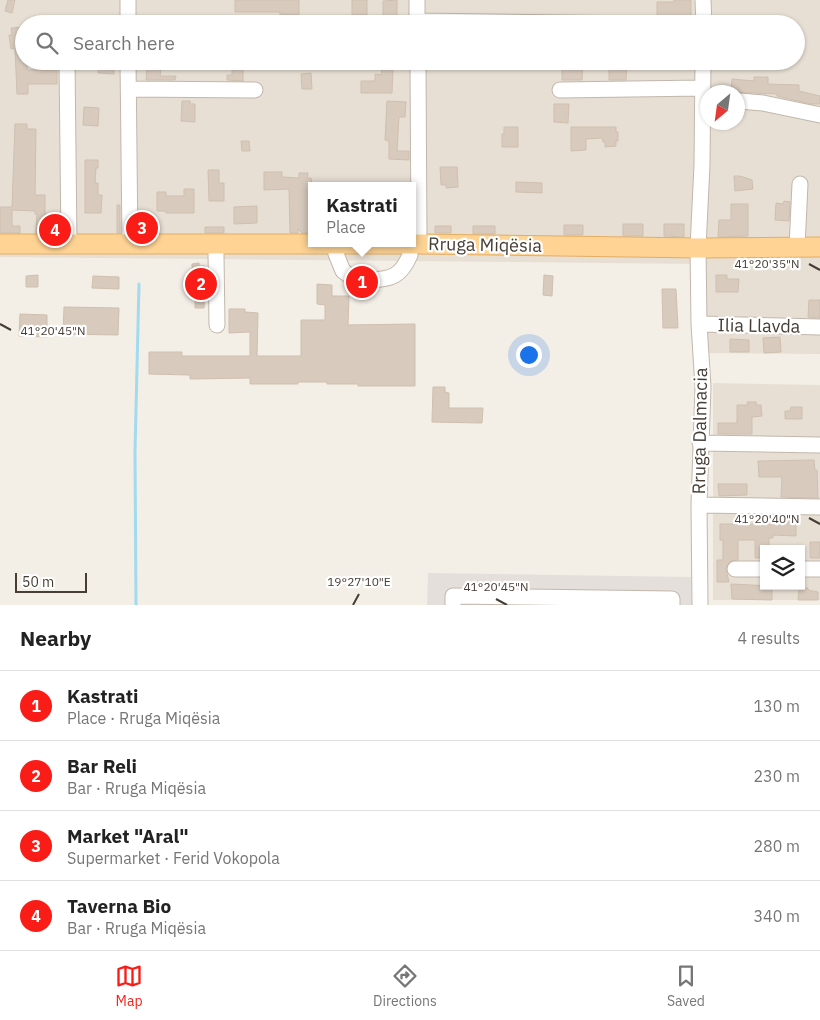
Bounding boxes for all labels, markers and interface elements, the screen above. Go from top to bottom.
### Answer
search box [15,15,805,70]
icon: search [33,29,61,57]
text: Search here [73,31,175,55]
north arrow [700,85,745,130]
popup [308,182,416,247]
text: Kastrati [326,193,398,217]
pin: 3 [126,209,158,247]
pin: 4 [39,211,71,249]
text: Place [326,217,366,237]
street label: Rruga Miqësia [428,232,543,257]
text: 41°20'35"N [734,256,800,271]
pin: 1 [346,263,378,301]
pin: 2 [185,265,217,303]
street label: Ilia Llavda [718,313,801,338]
text: 41°20'45"N [20,323,86,338]
your location [516,342,542,368]
street label: Rruga Dalmacia [687,367,712,495]
text: 41°20'40"N [734,511,800,526]
map controls [760,545,805,590]
button: layers [760,545,805,590]
scale bar [15,570,88,593]
text: 50 m [22,573,54,591]
text: 19°27'10"E [327,574,391,589]
text: 41°20'45"N [463,579,529,594]
text: Nearby [20,624,91,652]
text: 4 results [737,628,800,648]
text: Kastrati [67,684,138,708]
text: 1 [31,696,41,716]
text: 130 m [753,696,800,716]
text: Place · Rruga Miqësia [67,708,220,728]
text: Bar Reli [67,754,137,778]
text: 2 [31,766,41,786]
text: 230 m [753,766,800,786]
text: Bar · Rruga Miqësia [67,778,206,798]
text: Market "Aral" [67,824,189,848]
text: 3 [31,836,41,856]
text: 280 m [753,836,800,856]
text: Supermarket · Ferid Vokopola [67,848,280,868]
text: Taverna Bio [67,894,171,918]
text: 4 [31,906,41,926]
text: 340 m [753,906,800,926]
text: Bar · Rruga Miqësia [67,918,206,938]
tab: Map [115,962,143,1010]
tab: Directions [373,962,437,1010]
tab: Saved [667,962,705,1010]

